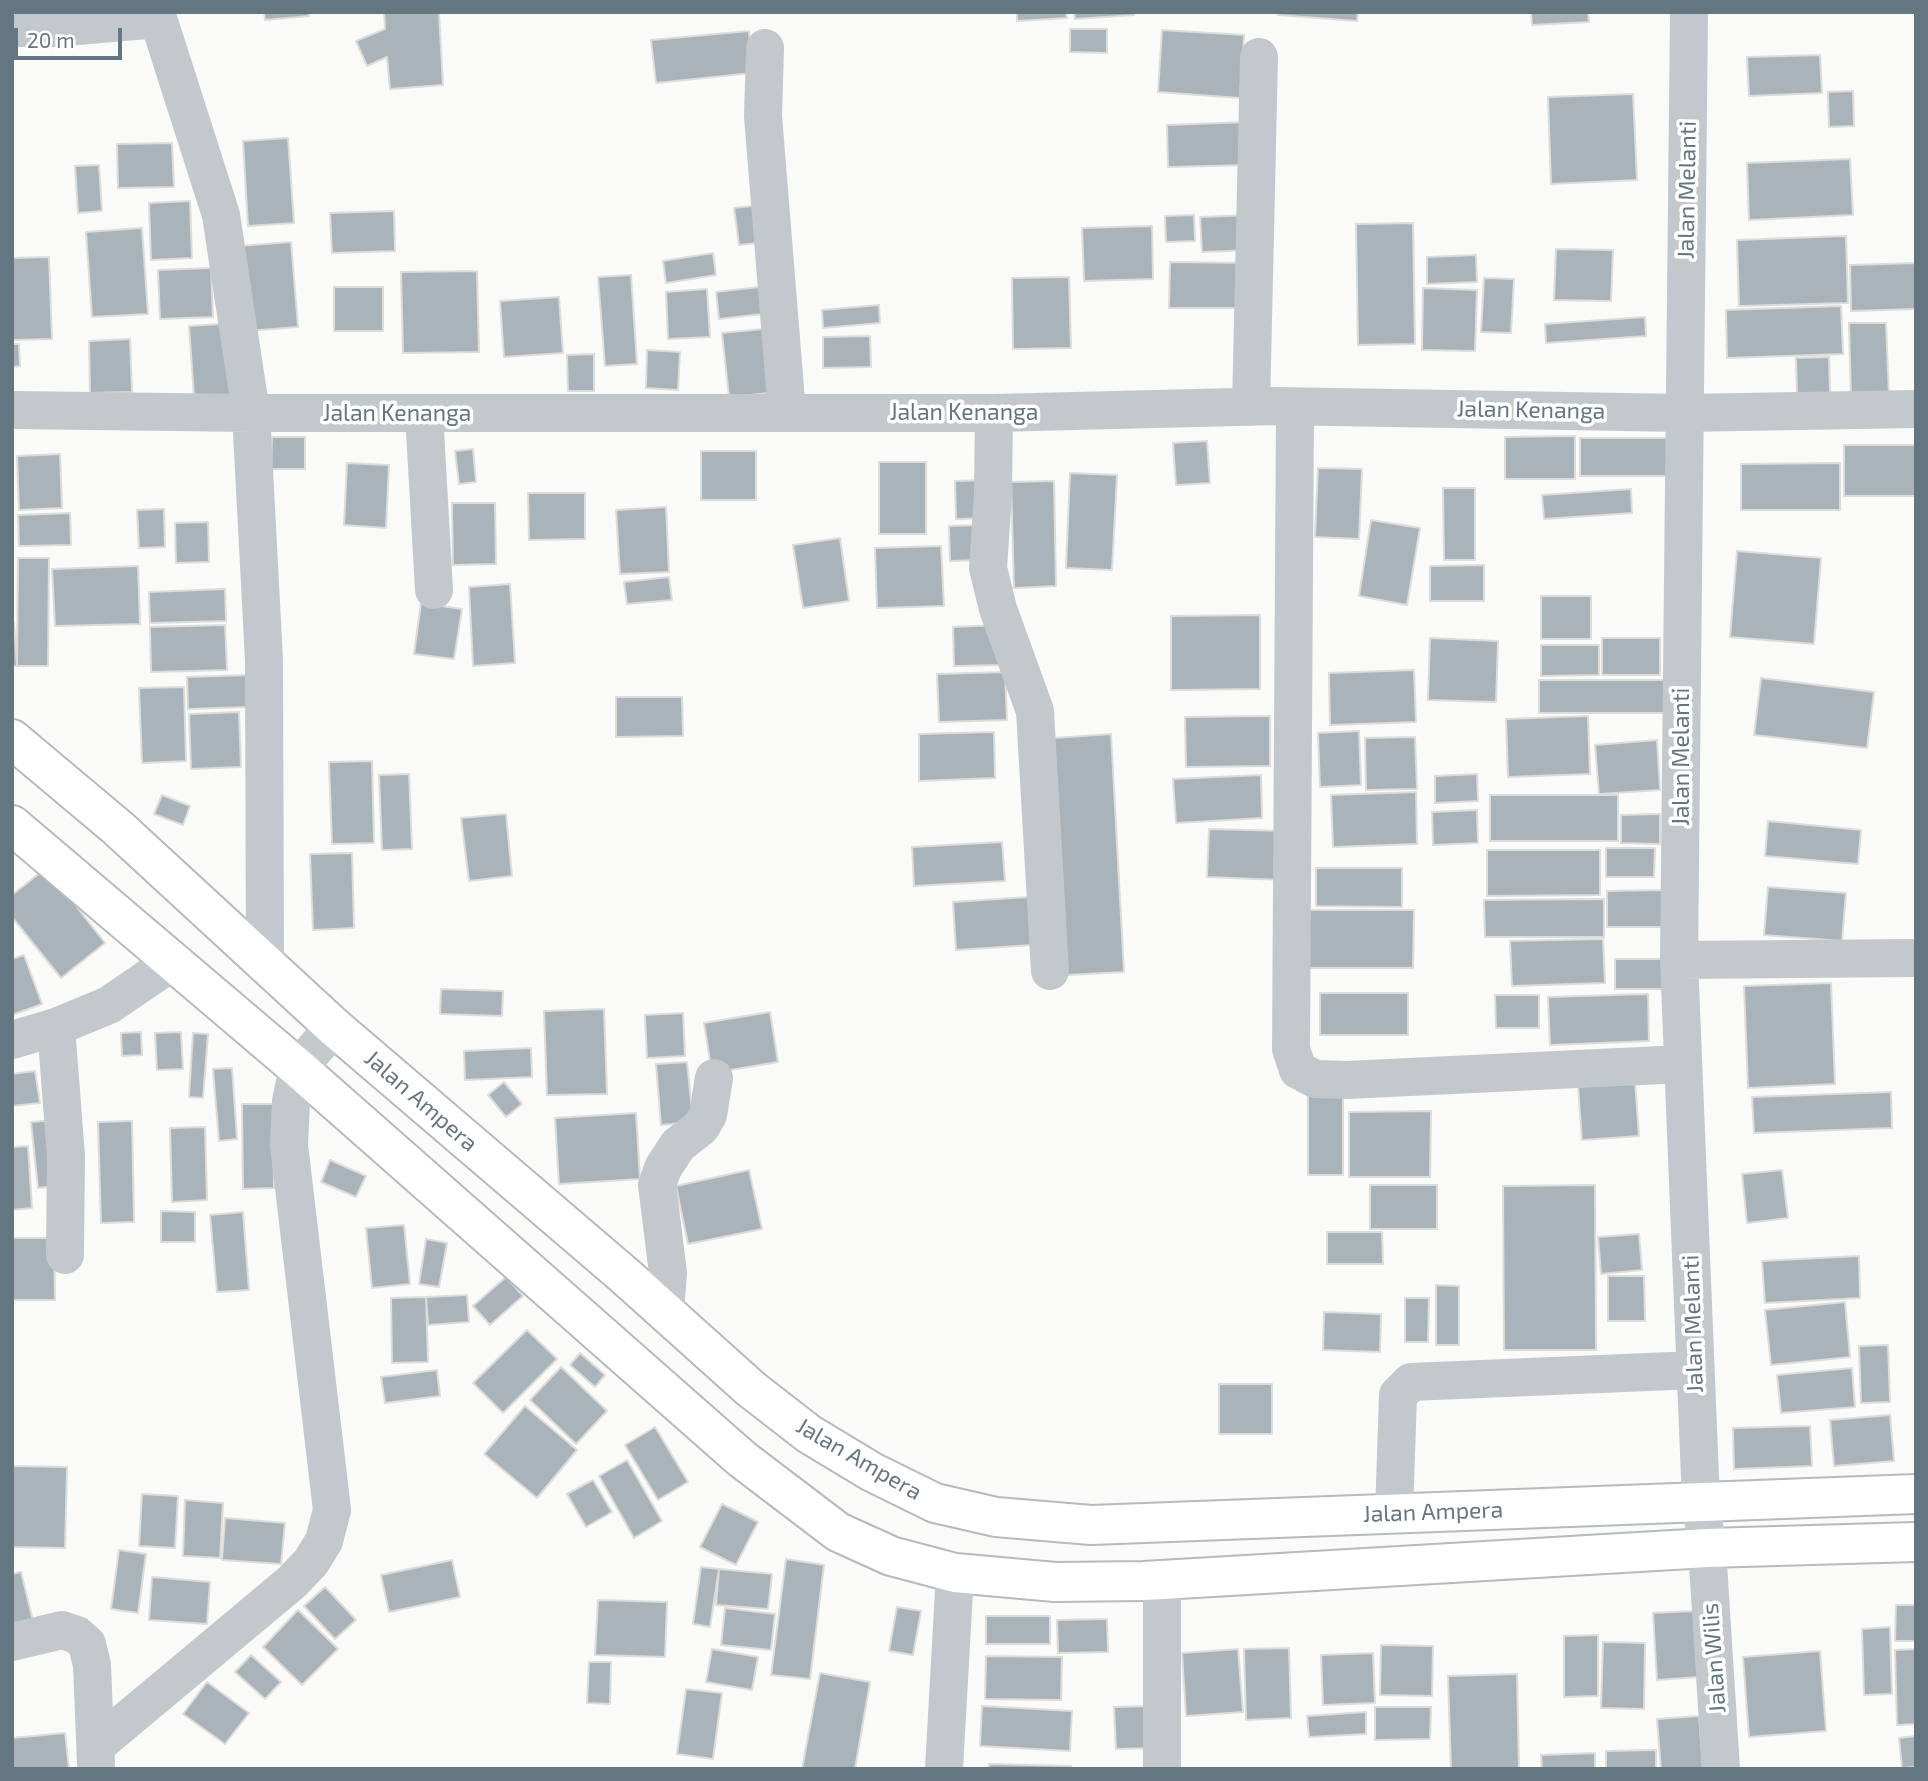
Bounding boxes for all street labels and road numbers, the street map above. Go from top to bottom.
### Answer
street label: Jalan Melanti [1672,121,1702,259]
street label: Jalan Kenanga [1456,395,1606,425]
street label: Jalan Kenanga [890,398,1038,426]
street label: Jalan Kenanga [323,399,471,427]
street label: Jalan Melanti [1667,688,1695,826]
street label: Jalan Ampera [359,1045,483,1157]
street label: Jalan Melanti [1677,1254,1709,1394]
street label: Jalan Ampera [791,1412,927,1506]
street label: Jalan Ampera [1362,1496,1504,1528]
street label: Jalan Wilis [1696,1602,1732,1714]

